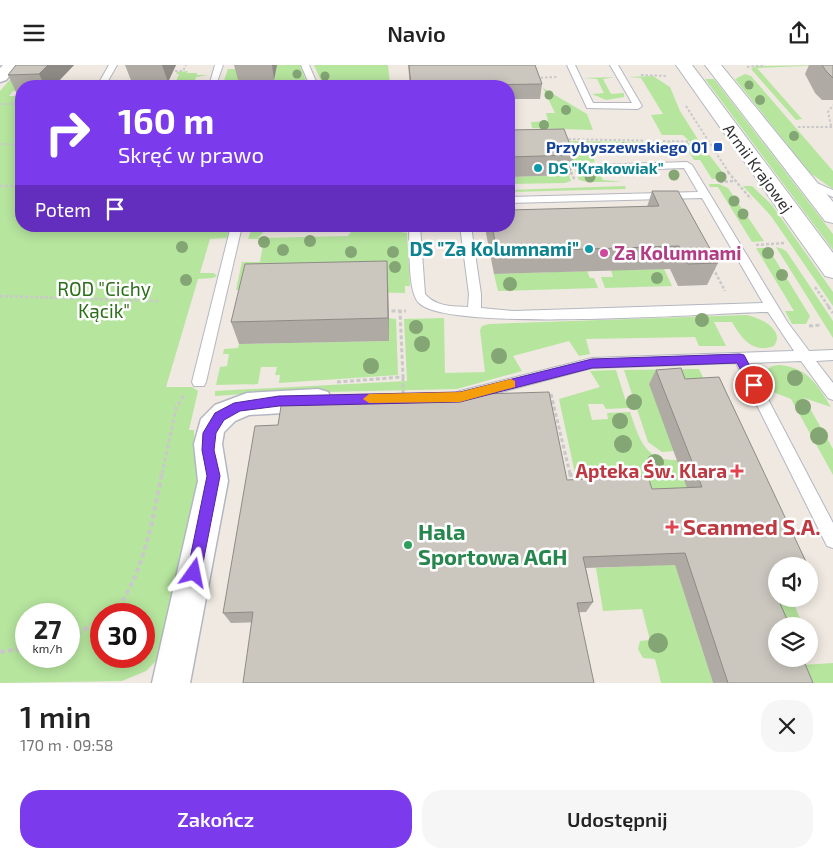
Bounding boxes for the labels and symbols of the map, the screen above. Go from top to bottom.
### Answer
street label: Armii Krajowej [719,120,797,216]
place label: Przybyszewskiego 01 [546,137,708,157]
marker: Przybyszewskiego 01 [712,141,724,153]
place label: DS "Krakowiak" [548,158,664,177]
marker: DS "Krakowiak" [532,162,544,174]
place label: DS "Za Kolumnami" [409,237,579,260]
place label: Za Kolumnami [614,241,741,264]
marker: DS "Za Kolumnami" [583,243,595,255]
marker: Za Kolumnami [598,247,610,259]
park label: ROD "Cichy Kącik" [57,277,151,322]
pin [733,364,775,406]
place label: Apteka Św. Klara [576,459,727,482]
marker: Apteka Św. Klara [731,465,743,477]
place label: Scanmed S.A. [683,513,821,539]
place label: Hala Sportowa AGH [418,518,567,569]
marker: Scanmed S.A. [665,520,679,534]
marker: Hala Sportowa AGH [402,539,414,551]
position arrow [167,546,219,598]
speed limit sign: 30 [90,603,155,668]

